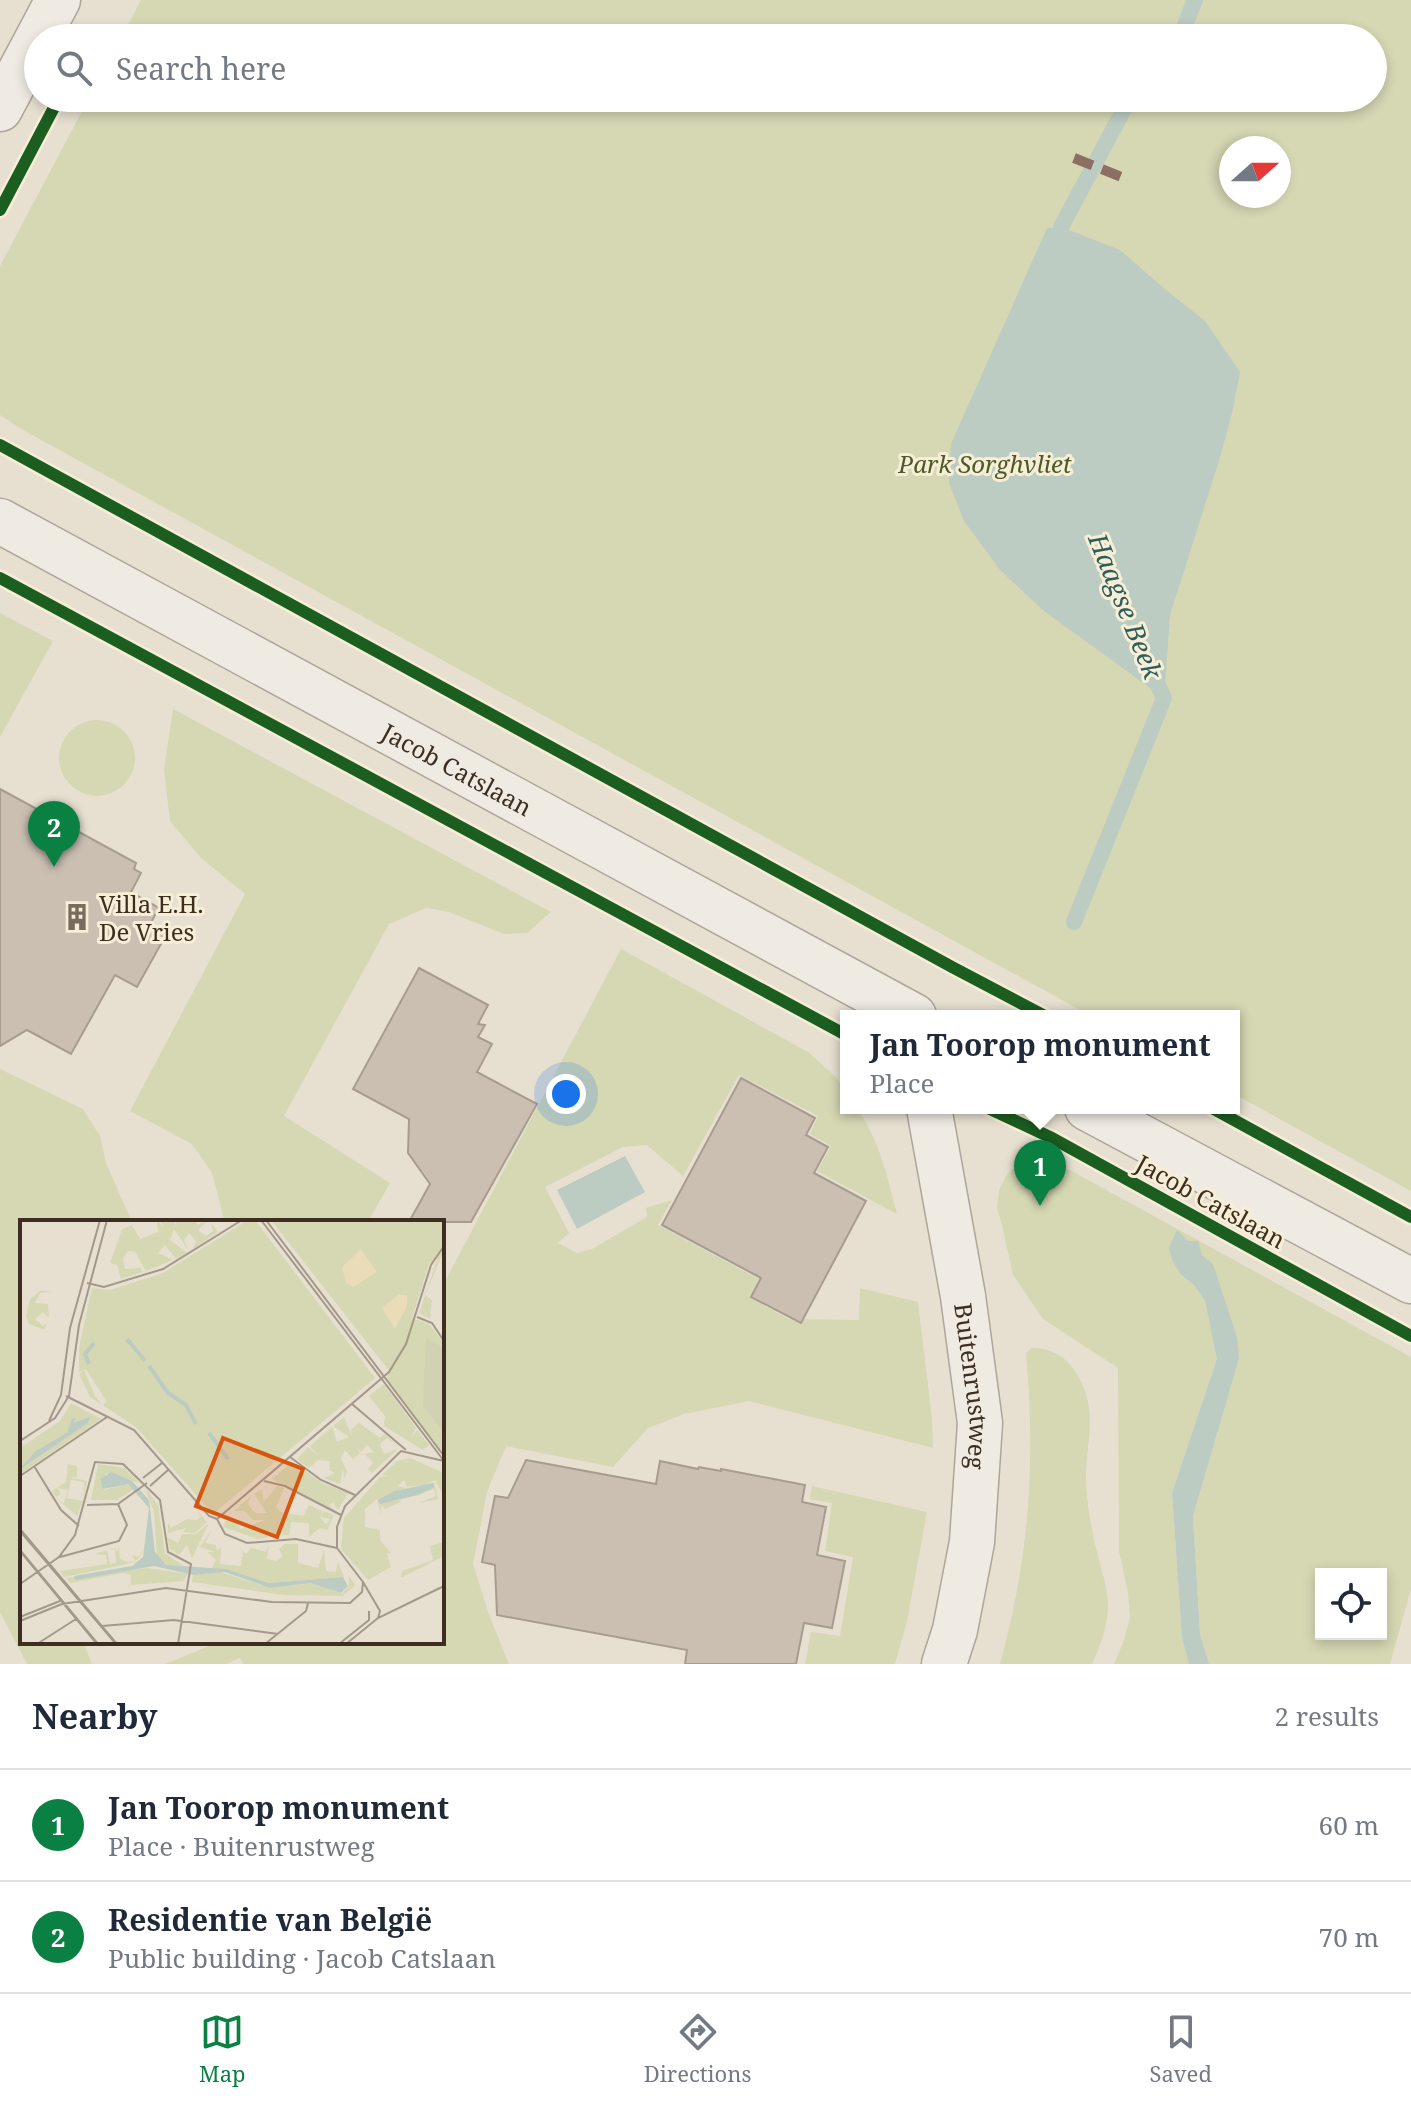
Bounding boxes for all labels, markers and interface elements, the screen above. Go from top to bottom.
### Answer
search box [24,24,1387,112]
icon: search [52,46,96,90]
text: Search here [116,48,286,89]
north arrow [1219,136,1291,208]
park label: Park Sorghvliet [897,447,1072,480]
water label: Haagse Beek [1080,527,1172,685]
street label: Jacob Catslaan [375,714,538,823]
pin: 2 [28,801,80,867]
place label: Villa E.H. De Vries [99,887,204,948]
building icon: Villa E.H. De Vries [62,902,92,932]
popup [840,1010,1240,1114]
text: Jan Toorop monument [869,1024,1211,1065]
text: Place [869,1065,935,1101]
your location [546,1074,586,1114]
pin: 1 [1014,1140,1066,1206]
street label: Jacob Catslaan [1129,1146,1292,1256]
inset map [20,1220,444,1644]
street label: Buitenrustweg [948,1301,996,1471]
map controls [1315,1568,1387,1640]
button: locate [1315,1568,1387,1640]
text: Nearby [32,1693,158,1739]
text: 2 results [1274,1698,1379,1734]
text: Jan Toorop monument [108,1787,449,1828]
text: 1 [51,1807,65,1843]
text: 60 m [1319,1807,1379,1843]
text: Place · Buitenrustweg [108,1828,375,1864]
text: Residentie van België [108,1899,432,1940]
text: 2 [51,1919,65,1955]
text: 70 m [1319,1919,1379,1955]
text: Public building · Jacob Catslaan [108,1940,496,1976]
tab: Map [199,2010,246,2088]
tab: Directions [644,2010,751,2088]
tab: Saved [1150,2010,1212,2088]

